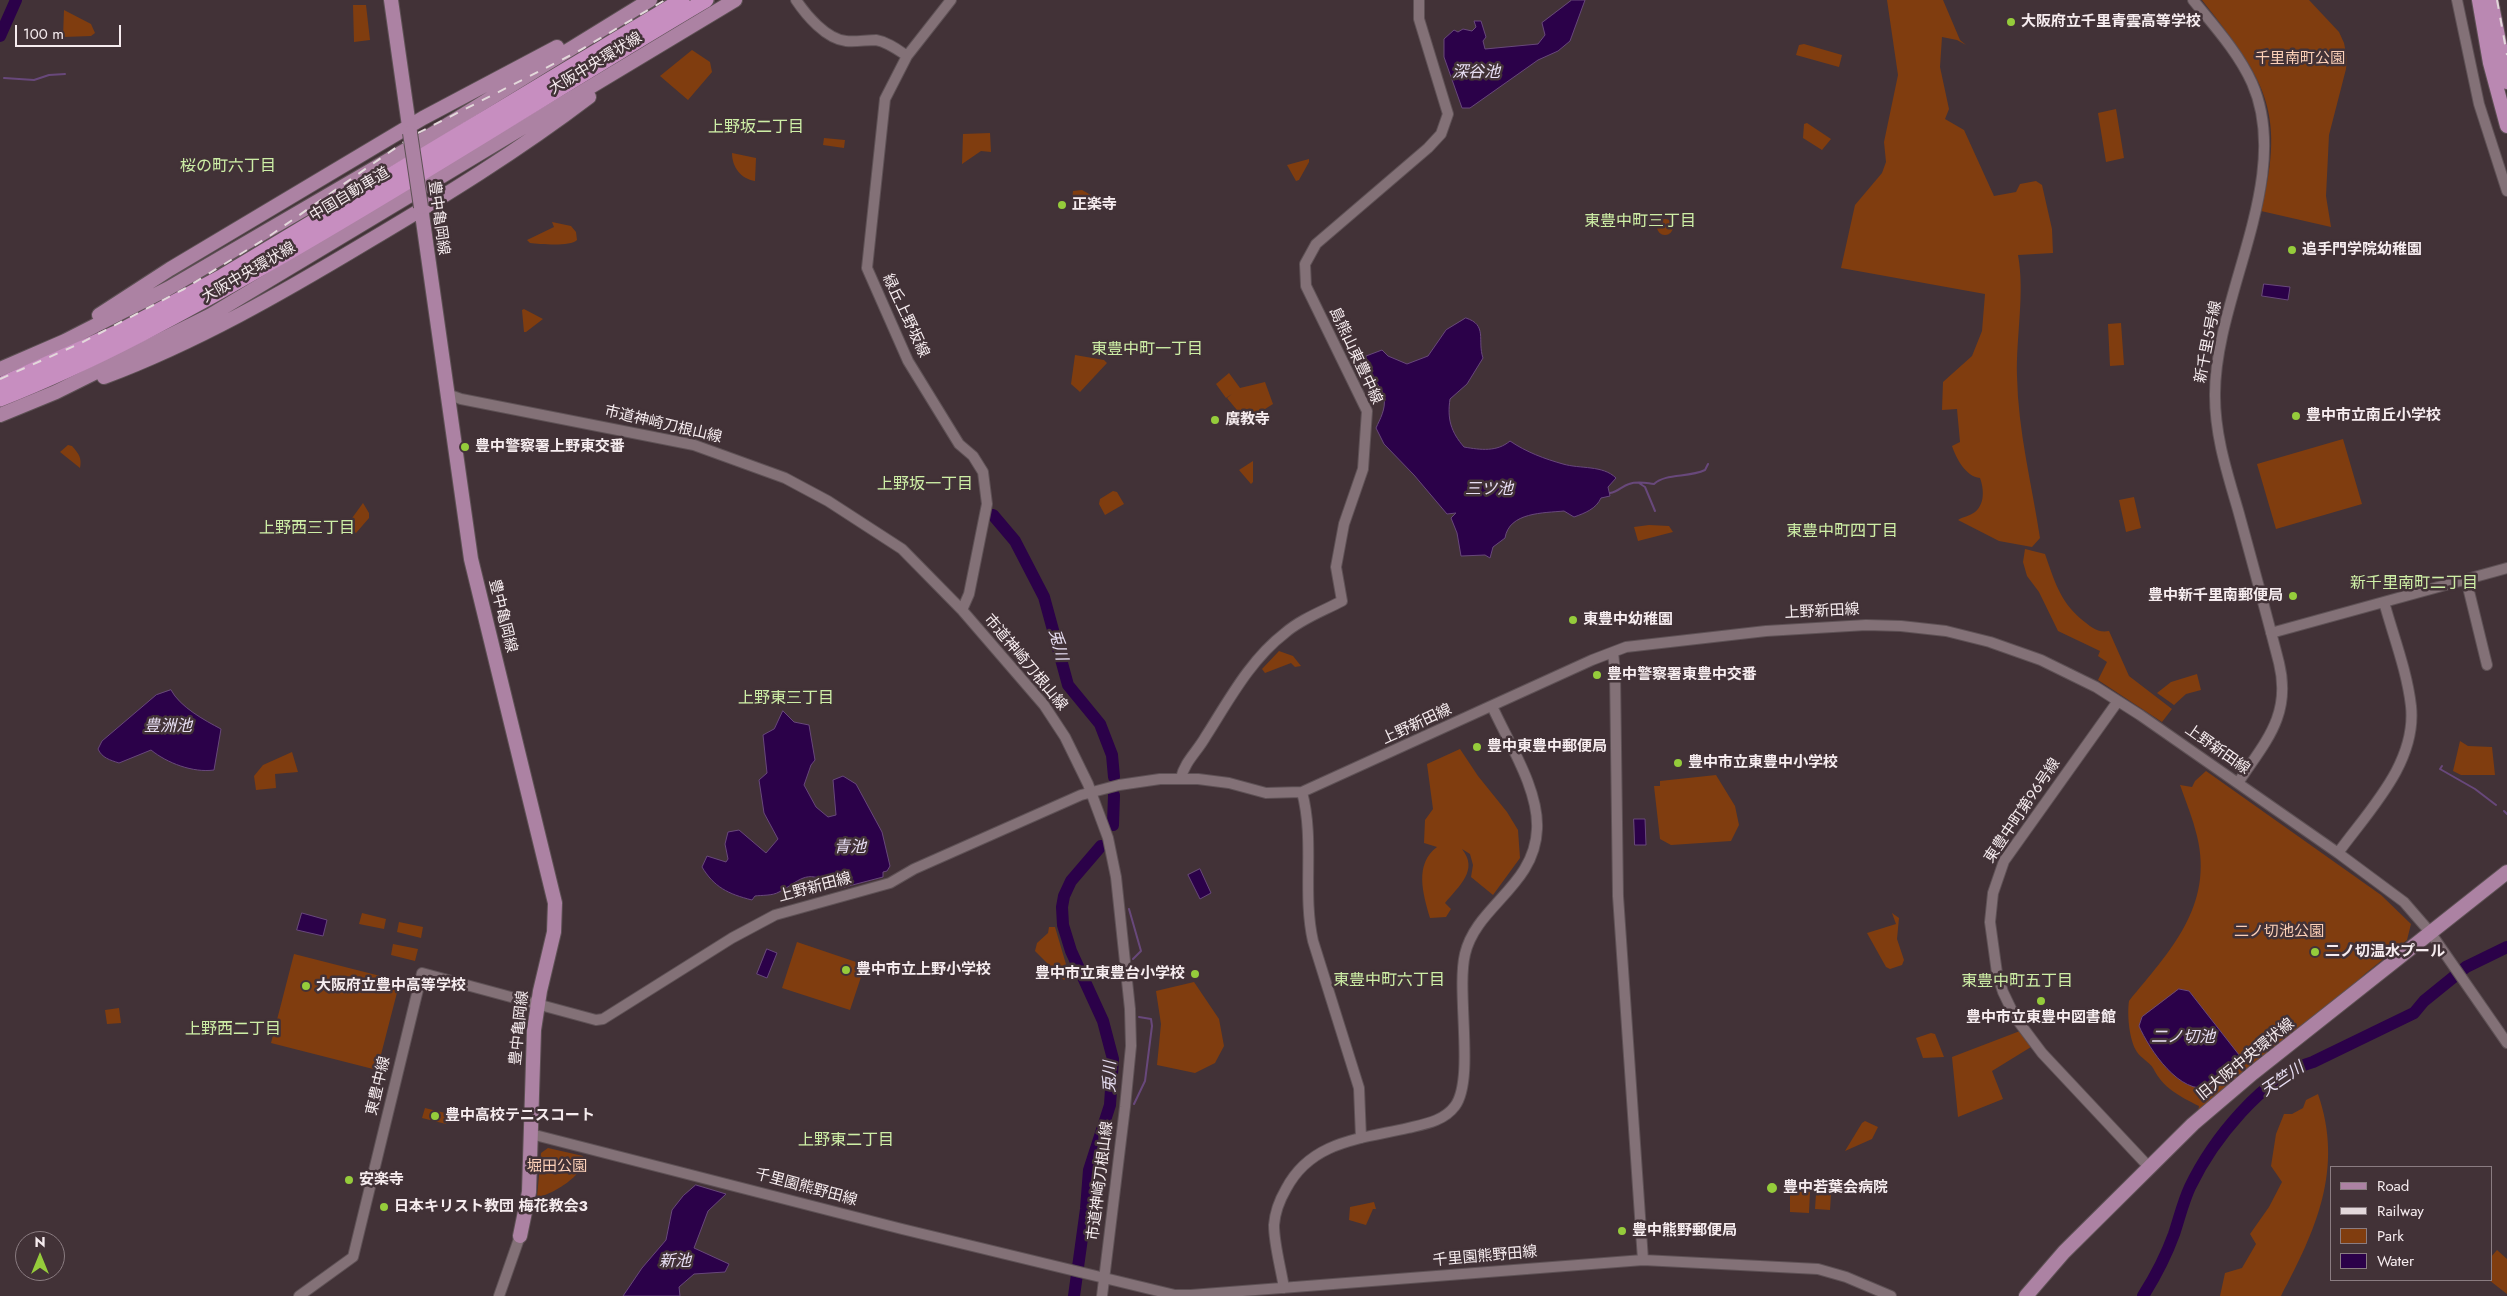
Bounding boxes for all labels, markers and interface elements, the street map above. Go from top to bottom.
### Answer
place label: 大阪府立千里青雲高等学校 [2021,13,2201,31]
scale bar [18,15,124,47]
marker: 大阪府立千里青雲高等学校 [2005,16,2017,28]
text: 100 m [23,23,64,45]
street label: 大阪中央環状線 [546,29,646,99]
park label: 千里南町公園 [2255,50,2345,68]
water label: 深谷池 [1452,63,1500,83]
district label: 上野坂二丁目 [708,118,804,138]
district label: 桜の町六丁目 [180,157,276,177]
street label: 中国自動車道 [307,164,393,226]
street label: 豊中亀岡線 [424,180,452,256]
place label: 正楽寺 [1072,196,1117,214]
marker: 正楽寺 [1056,199,1068,211]
district label: 東豊中町三丁目 [1584,212,1696,232]
street label: 大阪中央環状線 [199,239,299,307]
place label: 追手門学院幼稚園 [2302,241,2422,259]
marker: 追手門学院幼稚園 [2286,244,2298,256]
street label: 緑丘上野坂線 [878,271,932,361]
street label: 新千里5号線 [2192,299,2226,385]
street label: 島熊山東豊中線 [1325,305,1385,407]
district label: 東豊中町一丁目 [1091,340,1203,360]
street label: 市道神崎刀根山線 [603,403,723,447]
place label: 豊中市立南丘小学校 [2306,407,2441,425]
marker: 豊中市立南丘小学校 [2290,410,2302,422]
place label: 廣教寺 [1225,411,1270,429]
marker: 廣教寺 [1209,414,1221,426]
place label: 豊中警察署上野東交番 [475,438,625,456]
marker: 豊中警察署上野東交番 [459,441,471,453]
district label: 上野坂一丁目 [877,475,973,495]
water label: 三ツ池 [1465,480,1513,500]
district label: 上野西三丁目 [259,519,355,539]
district label: 東豊中町四丁目 [1786,522,1898,542]
district label: 新千里南町二丁目 [2350,574,2478,594]
street label: 豊中亀岡線 [484,577,520,655]
place label: 豊中新千里南郵便局 [2148,587,2283,605]
marker: 豊中新千里南郵便局 [2287,590,2299,602]
street label: 上野新田線 [1784,601,1860,623]
street label: 市道神崎刀根山線 [980,611,1070,715]
place label: 東豊中幼稚園 [1583,611,1673,629]
marker: 東豊中幼稚園 [1567,614,1579,626]
water label: 兎川 [1044,627,1070,663]
place label: 豊中警察署東豊中交番 [1607,666,1757,684]
marker: 豊中警察署東豊中交番 [1591,669,1603,681]
district label: 上野東三丁目 [738,689,834,709]
street label: 上野新田線 [1379,701,1455,749]
water label: 豊洲池 [144,717,192,737]
street label: 上野新田線 [2181,721,2253,779]
place label: 豊中東豊中郵便局 [1487,738,1607,756]
marker: 豊中東豊中郵便局 [1471,741,1483,753]
place label: 豊中市立東豊中小学校 [1688,754,1838,772]
street label: 東豊中町第96号線 [1981,755,2065,867]
marker: 豊中市立東豊中小学校 [1672,757,1684,769]
water label: 青池 [834,838,866,858]
street label: 上野新田線 [776,870,854,906]
park label: 二ノ切池公園 [2234,923,2324,941]
place label: 二ノ切温水プール [2325,943,2445,961]
marker: 二ノ切温水プール [2309,946,2321,958]
place label: 豊中市立上野小学校 [856,961,991,979]
marker: 豊中市立上野小学校 [840,964,852,976]
place label: 豊中市立東豊台小学校 [1035,965,1185,983]
marker: 豊中市立東豊台小学校 [1189,968,1201,980]
district label: 東豊中町六丁目 [1333,971,1445,991]
district label: 東豊中町五丁目 [1961,972,2073,992]
place label: 大阪府立豊中高等学校 [316,977,466,995]
marker: 大阪府立豊中高等学校 [300,980,312,992]
street label: 豊中亀岡線 [507,990,533,1066]
marker: 豊中市立東豊中図書館 [2035,995,2047,1007]
place label: 豊中市立東豊中図書館 [1966,1009,2116,1027]
street label: 旧大阪中央環状線 [2194,1015,2298,1105]
district label: 上野西二丁目 [185,1020,281,1040]
water label: 二ノ切池 [2151,1028,2215,1048]
street label: 東豊中線 [363,1055,395,1117]
water label: 天竺川 [2258,1059,2308,1101]
water label: 兎川 [1101,1061,1121,1093]
place label: 豊中高校テニスコート [445,1107,595,1125]
marker: 豊中高校テニスコート [429,1110,441,1122]
street label: 市道神崎刀根山線 [1085,1120,1117,1242]
district label: 上野東二丁目 [798,1131,894,1151]
park label: 堀田公園 [527,1158,587,1176]
street label: 千里園熊野田線 [753,1166,859,1210]
legend [2330,1166,2492,1281]
place label: 安楽寺 [359,1171,404,1189]
marker: 安楽寺 [343,1174,355,1186]
text: Road [2377,1175,2409,1197]
place label: 豊中若葉会病院 [1783,1179,1888,1197]
marker: 豊中若葉会病院 [1765,1181,1779,1195]
place label: 日本キリスト教団 梅花教会3 [394,1198,588,1216]
text: Railway [2377,1200,2424,1222]
marker: 日本キリスト教団 梅花教会3 [378,1201,390,1213]
place label: 豊中熊野郵便局 [1632,1222,1737,1240]
marker: 豊中熊野郵便局 [1616,1225,1628,1237]
text: Park [2377,1225,2404,1247]
north arrow [15,1231,65,1281]
text: N [34,1232,46,1252]
street label: 千里園熊野田線 [1432,1243,1538,1271]
text: Water [2377,1250,2414,1272]
water label: 新池 [659,1252,691,1272]

